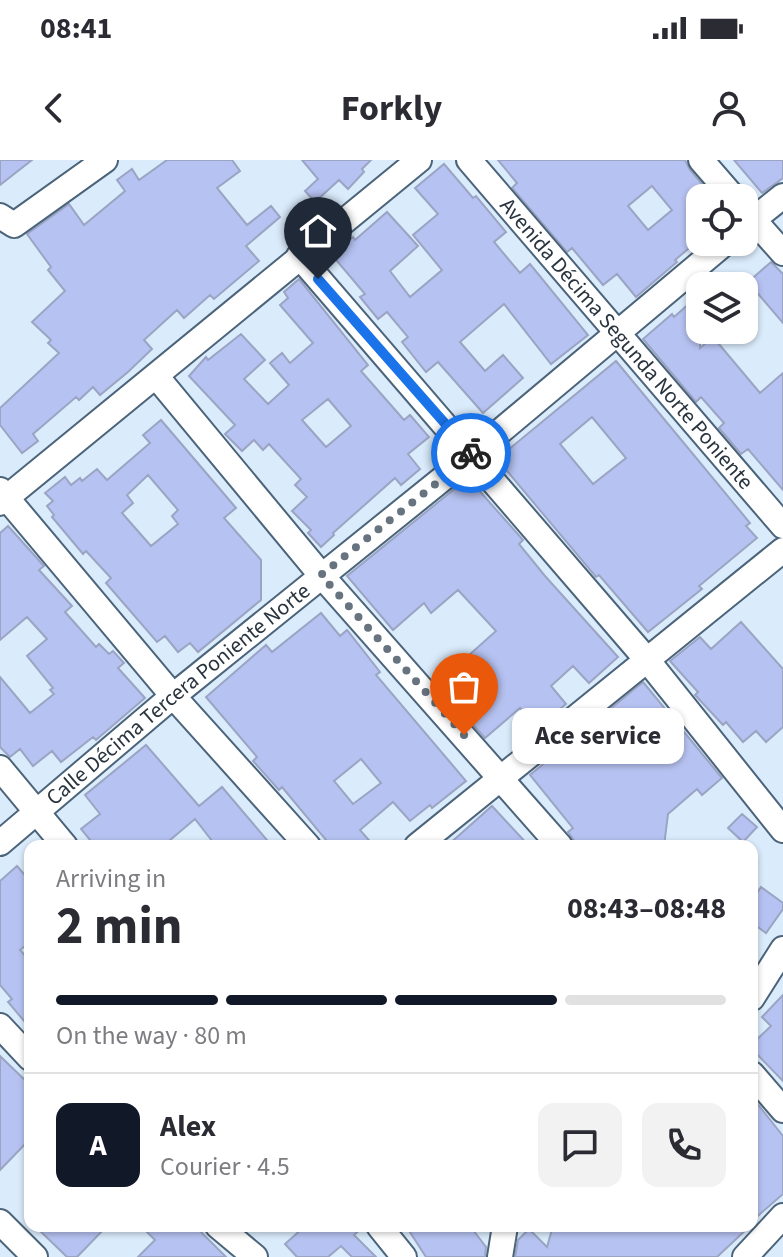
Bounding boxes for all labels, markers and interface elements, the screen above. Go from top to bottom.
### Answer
text: 08:41 [40,7,112,50]
text: Forkly [341,83,442,134]
icon: back [32,86,76,130]
icon: person [707,86,751,130]
map controls [686,184,758,344]
button: locate [686,184,758,256]
street label: Avenida Décima Segunda Norte Poniente [492,191,761,497]
pin [284,197,352,279]
icon: home [296,209,340,253]
button: layers [686,272,758,344]
courier [431,413,511,493]
icon: bike [449,431,493,475]
street label: Calle Décima Tercera Poniente Norte [39,575,317,813]
pin [430,653,498,735]
icon: bag [442,665,486,709]
callout: Ace service [512,707,684,763]
text: Ace service [535,717,661,754]
text: Arriving in [56,860,166,897]
text: 08:43–08:48 [567,887,726,930]
text: 2 min [56,890,183,964]
text: On the way · 80 m [56,1017,247,1054]
button: chat [538,1103,622,1187]
button: phone [642,1103,726,1187]
text: Alex [160,1105,216,1148]
text: A [89,1124,107,1167]
text: Courier · 4.5 [160,1148,290,1185]

